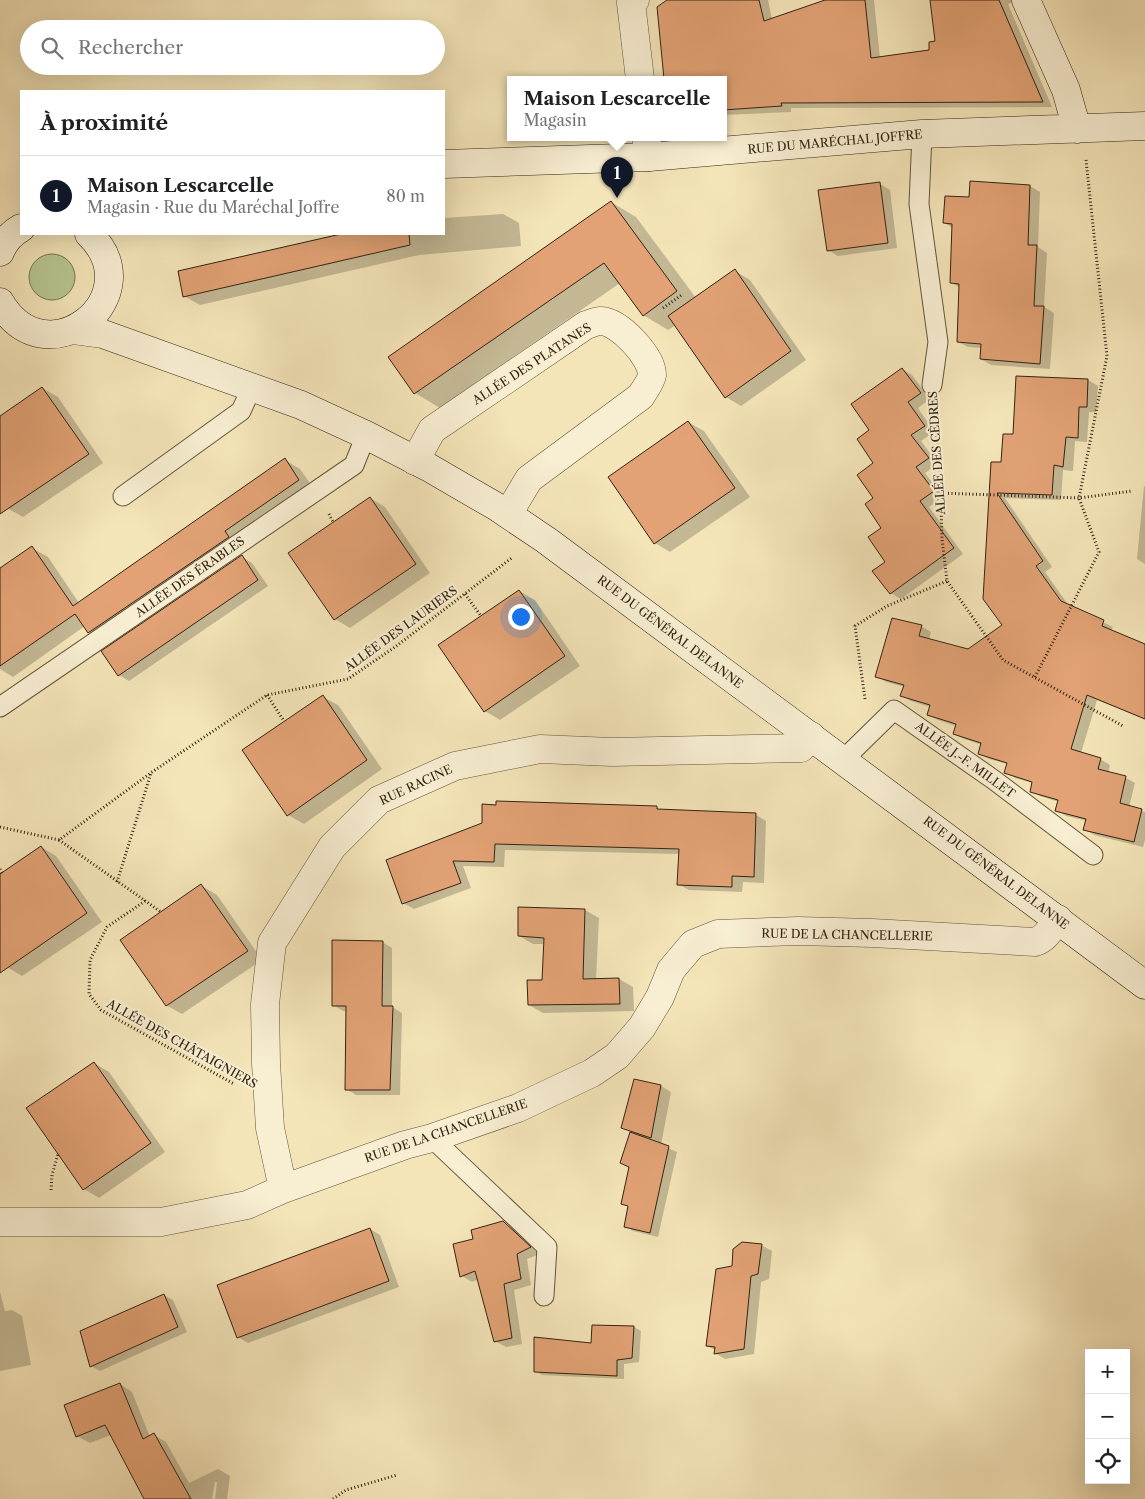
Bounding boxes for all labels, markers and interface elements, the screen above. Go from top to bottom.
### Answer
search box [20,20,445,75]
icon: search [38,34,66,62]
text: Rechercher [78,36,183,59]
popup [507,76,727,141]
text: Maison Lescarcelle [524,87,710,110]
text: À proximité [40,110,168,135]
text: Magasin [524,110,587,130]
street label: RUE DU MARÉCHAL JOFFRE [747,125,923,157]
pin: 1 [601,157,633,198]
text: Maison Lescarcelle [87,174,274,197]
text: 1 [52,186,60,206]
text: 80 m [386,186,425,206]
text: Magasin · Rue du Maréchal Joffre [87,197,339,217]
street label: ALLÉE DES PLATANES [468,319,594,408]
street label: ALLÉE DES CÈDRES [924,391,948,516]
street label: ALLÉE DES ÉRABLES [131,532,247,621]
street label: RUE DU GÉNÉRAL DELANNE [594,571,747,691]
street label: ALLÉE DES LAURIERS [340,582,460,675]
your location [508,604,534,630]
street label: ALLÉE J.-F. MILLET [912,717,1019,801]
street label: RUE RACINE [377,761,455,808]
street label: RUE DU GÉNÉRAL DELANNE [920,812,1073,932]
street label: RUE DE LA CHANCELLERIE [761,926,933,943]
street label: ALLÉE DES CHÂTAIGNIERS [103,994,261,1091]
street label: RUE DE LA CHANCELLERIE [362,1096,529,1165]
map controls [1085,1349,1130,1484]
button: + [1085,1349,1130,1394]
button: − [1085,1394,1130,1439]
button: locate [1085,1439,1130,1484]

